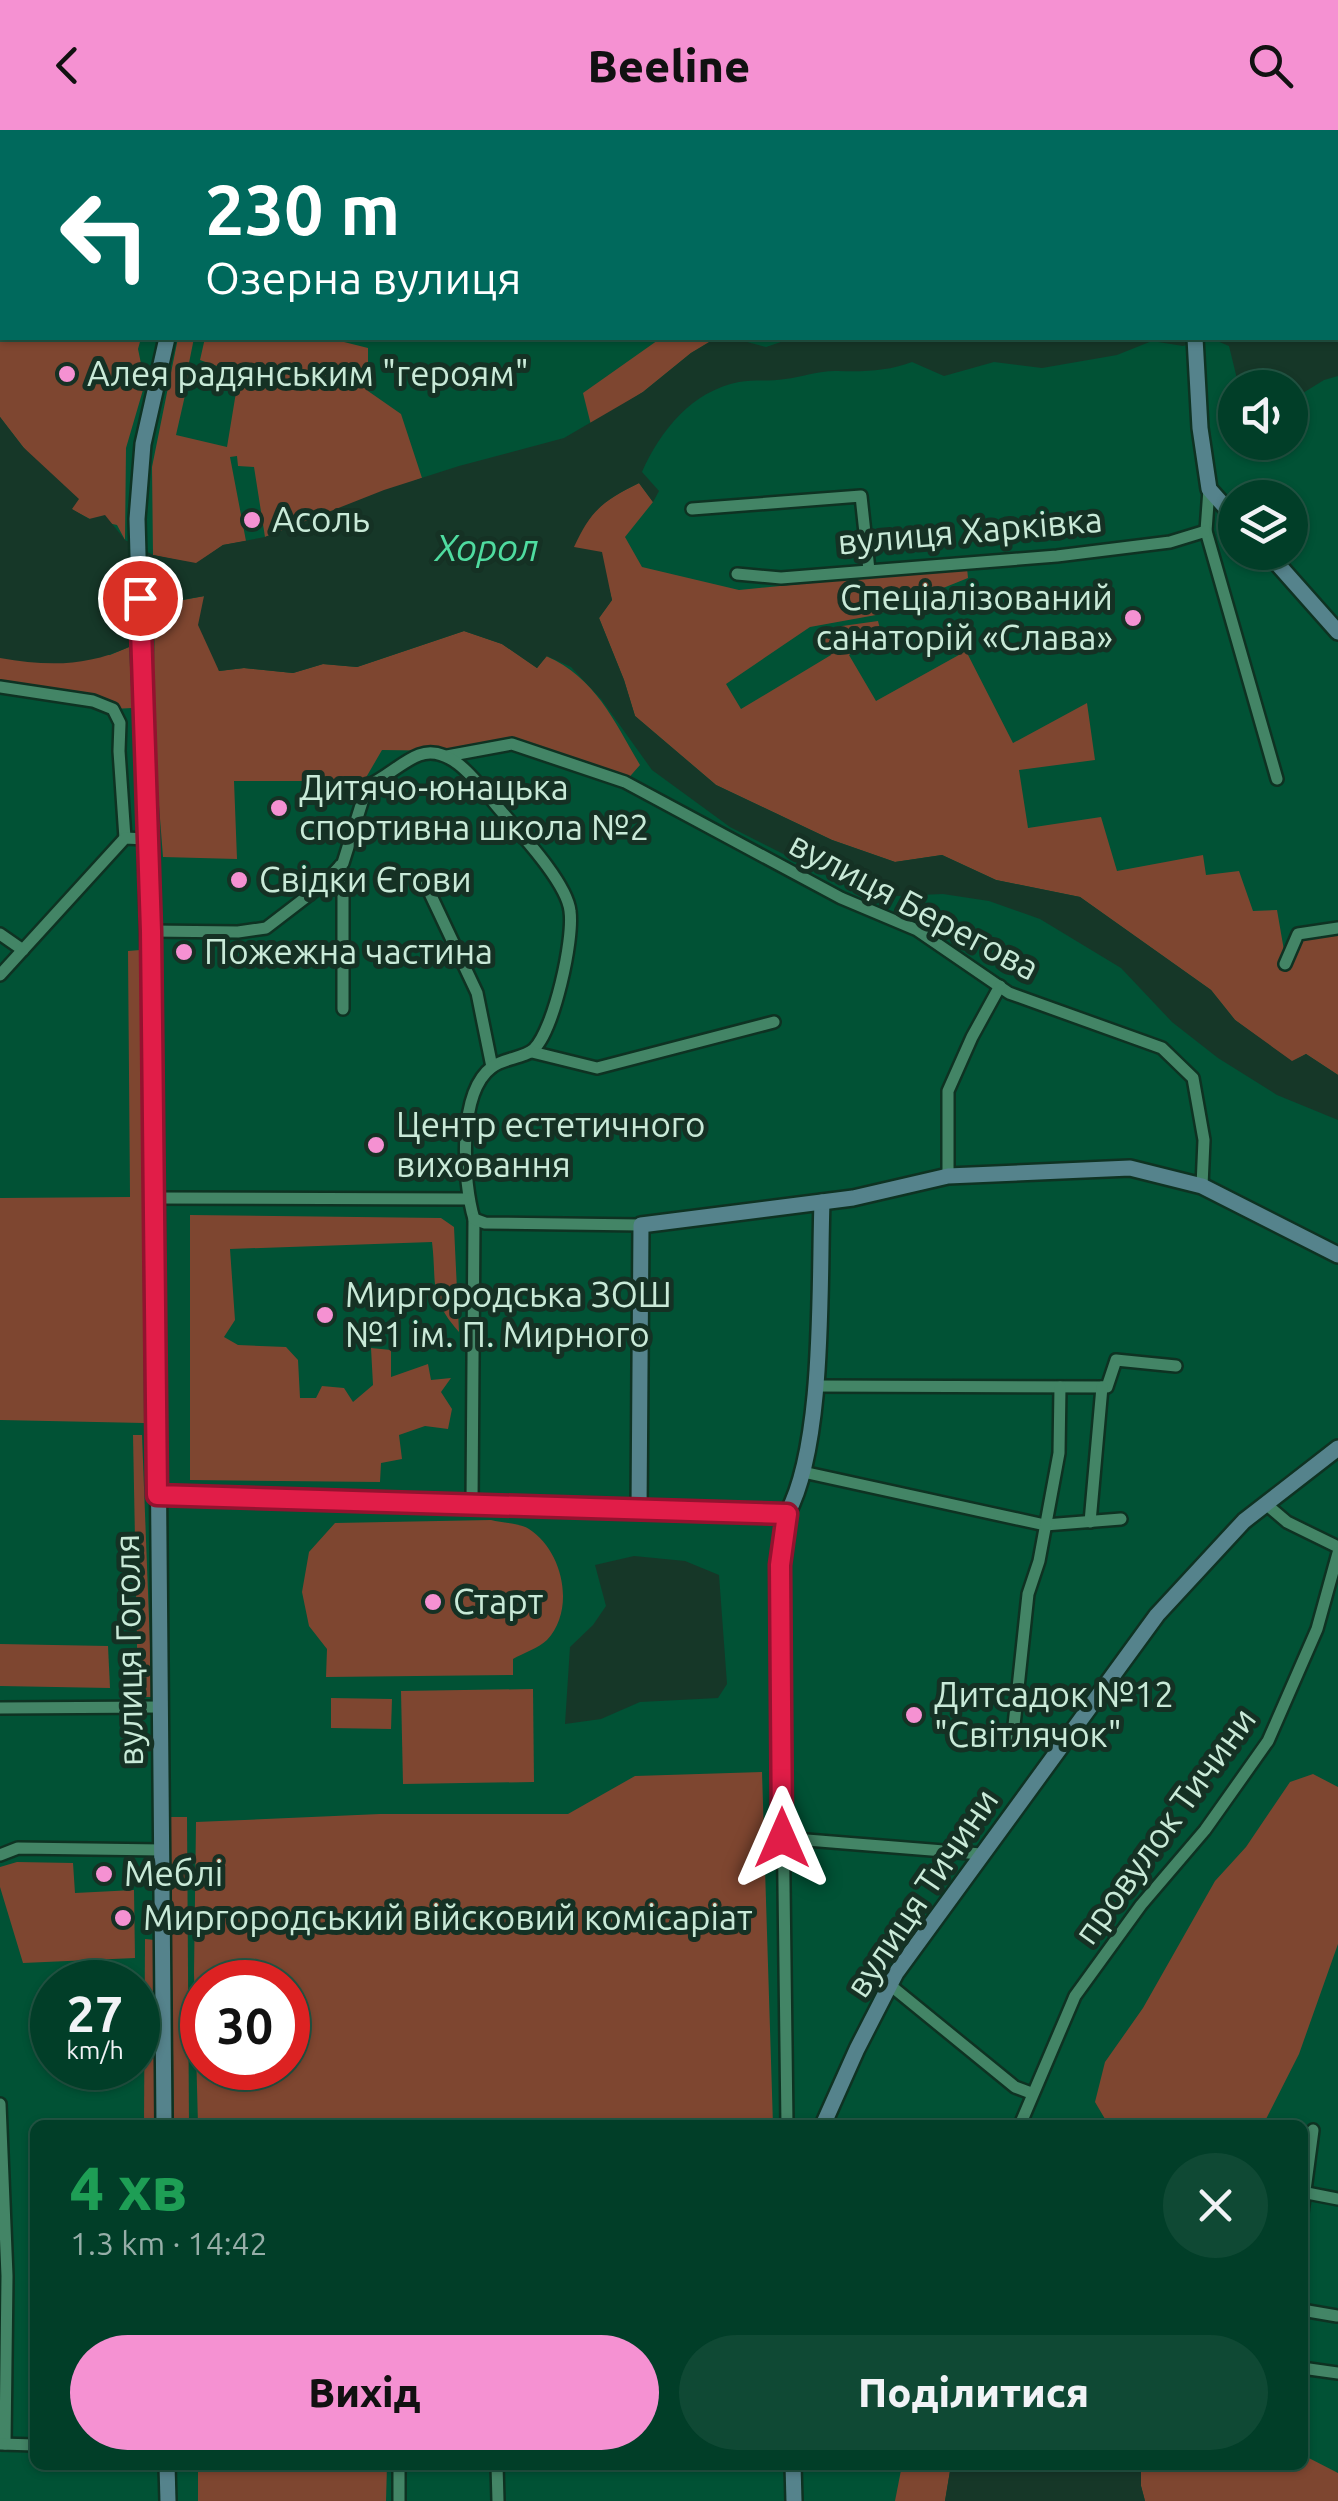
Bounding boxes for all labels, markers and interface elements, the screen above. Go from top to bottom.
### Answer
icon: back [40,38,95,93]
icon: search [1243,38,1298,93]
text: Beeline [588,40,750,91]
icon: left [40,170,170,300]
text: 230 m [205,170,400,248]
text: Озерна вулиця [205,252,521,303]
place label: Алея радянським "героям" [87,353,529,393]
marker: Алея радянським "героям" [56,363,78,385]
map controls [1218,370,1308,570]
button: sound [1218,370,1308,460]
button: layers [1218,480,1308,570]
street label: вулиця Харківка [836,498,1104,562]
place label: Асоль [272,499,370,539]
marker: Асоль [241,509,263,531]
water label: Хорол [434,526,539,568]
pin [98,556,183,641]
icon: arrive [113,571,168,626]
place label: Спеціалізований санаторій «Слава» [816,577,1113,657]
marker: Спеціалізований санаторій «Слава» [1122,607,1144,629]
place label: Дитячо-юнацька спортивна школа №2 [299,767,649,847]
marker: Дитячо-юнацька спортивна школа №2 [268,797,290,819]
street label: вулиця Берегова [783,823,1046,988]
place label: Свідки Єгови [259,859,472,899]
marker: Свідки Єгови [228,869,250,891]
place label: Пожежна частина [204,931,493,971]
marker: Пожежна частина [173,941,195,963]
place label: Центр естетичного виховання [396,1104,705,1184]
marker: Центр естетичного виховання [365,1134,387,1156]
place label: Миргородська ЗОШ №1 ім. П. Мирного [345,1274,672,1354]
marker: Миргородська ЗОШ №1 ім. П. Мирного [314,1304,336,1326]
street label: вулиця Гоголя [106,1534,150,1766]
place label: Старт [453,1581,544,1621]
marker: Старт [422,1591,444,1613]
place label: Дитсадок №12 "Світлячок" [934,1674,1174,1754]
street label: провулок Тичини [1065,1700,1263,1951]
marker: Дитсадок №12 "Світлячок" [903,1704,925,1726]
street label: вулиця Тичини [837,1781,1006,2004]
position arrow [730,1786,834,1890]
place label: Меблі [124,1853,223,1893]
marker: Меблі [93,1863,115,1885]
place label: Миргородський війсковий комісаріат [143,1897,753,1937]
marker: Миргородський війсковий комісаріат [112,1907,134,1929]
speed limit sign: 30 [180,1960,310,2090]
text: 27 [67,1985,123,2041]
text: km/h [66,2036,124,2064]
button: close [1163,2153,1268,2258]
text: 4 хв [70,2154,187,2221]
text: 1.3 km · 14:42 [70,2225,268,2261]
button: Вихід [70,2335,659,2450]
button: Поділитися [679,2335,1268,2450]

